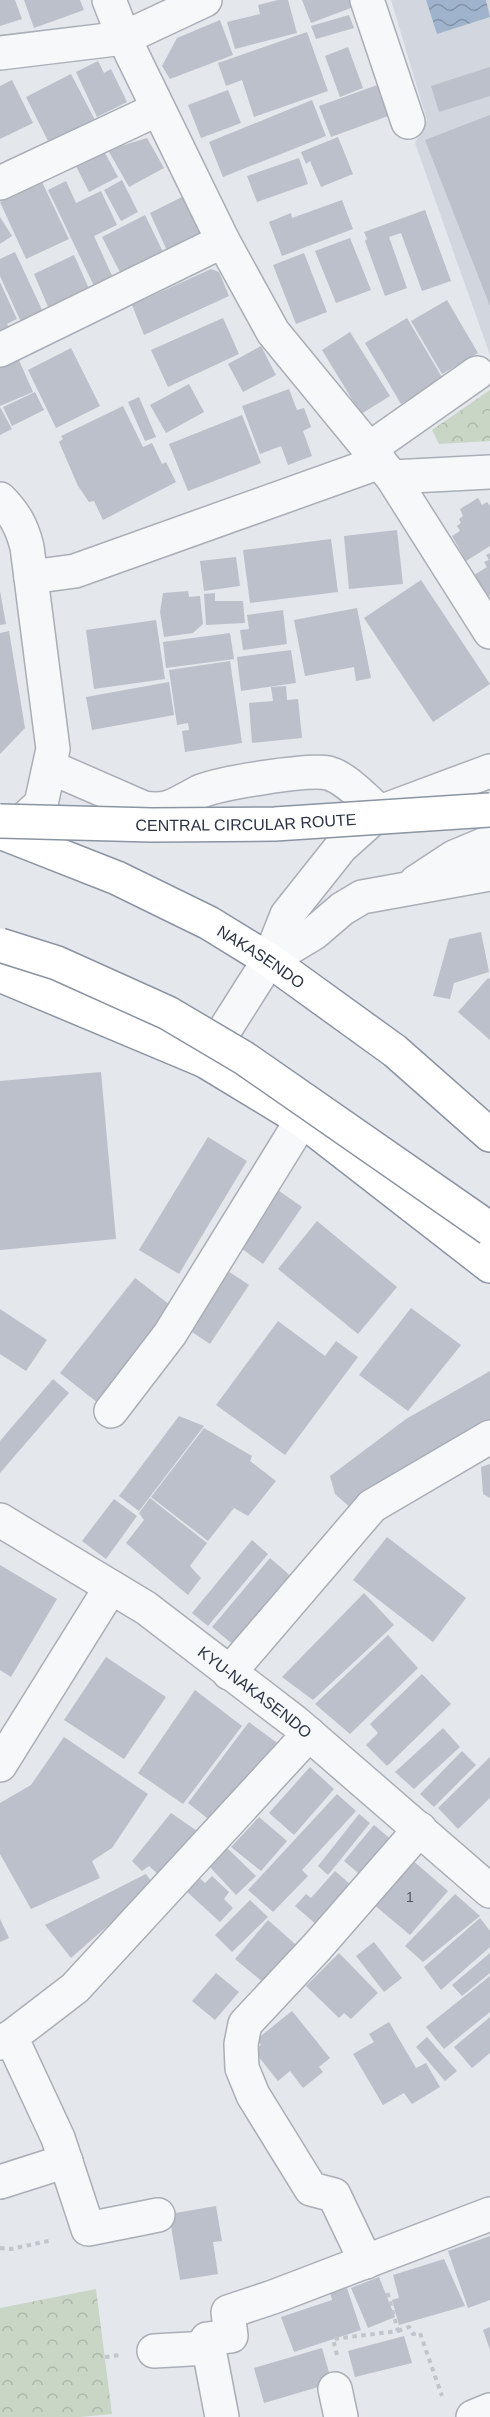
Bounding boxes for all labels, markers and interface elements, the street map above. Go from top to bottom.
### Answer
street label: CENTRAL CIRCULAR ROUTE [135,810,357,834]
street label: NAKASENDO [214,922,308,991]
street label: KYU-NAKASENDO [195,1643,315,1741]
house number: 1 [406,1889,414,1905]

